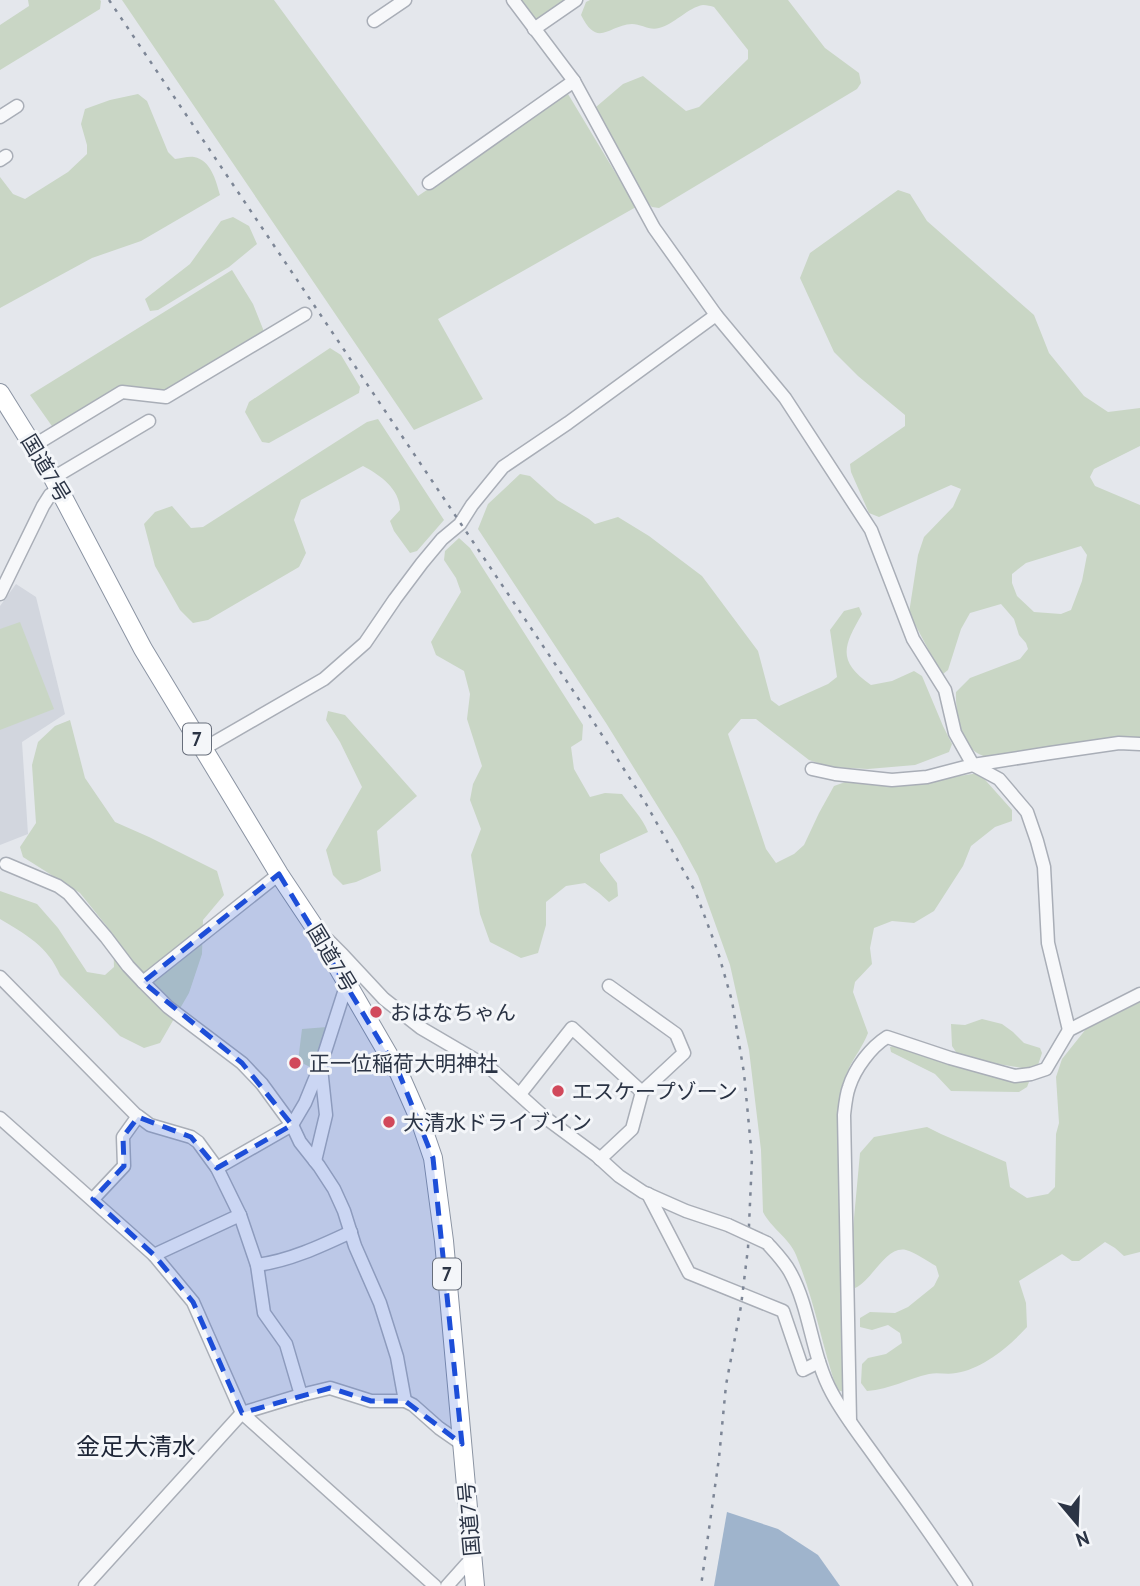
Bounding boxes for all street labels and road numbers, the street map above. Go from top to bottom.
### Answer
street label: 国道7号 [15,429,77,507]
road number: 7 [183,724,211,754]
street label: 国道7号 [301,919,363,997]
road number: 7 [433,1258,461,1290]
street label: 国道7号 [452,1481,486,1557]

